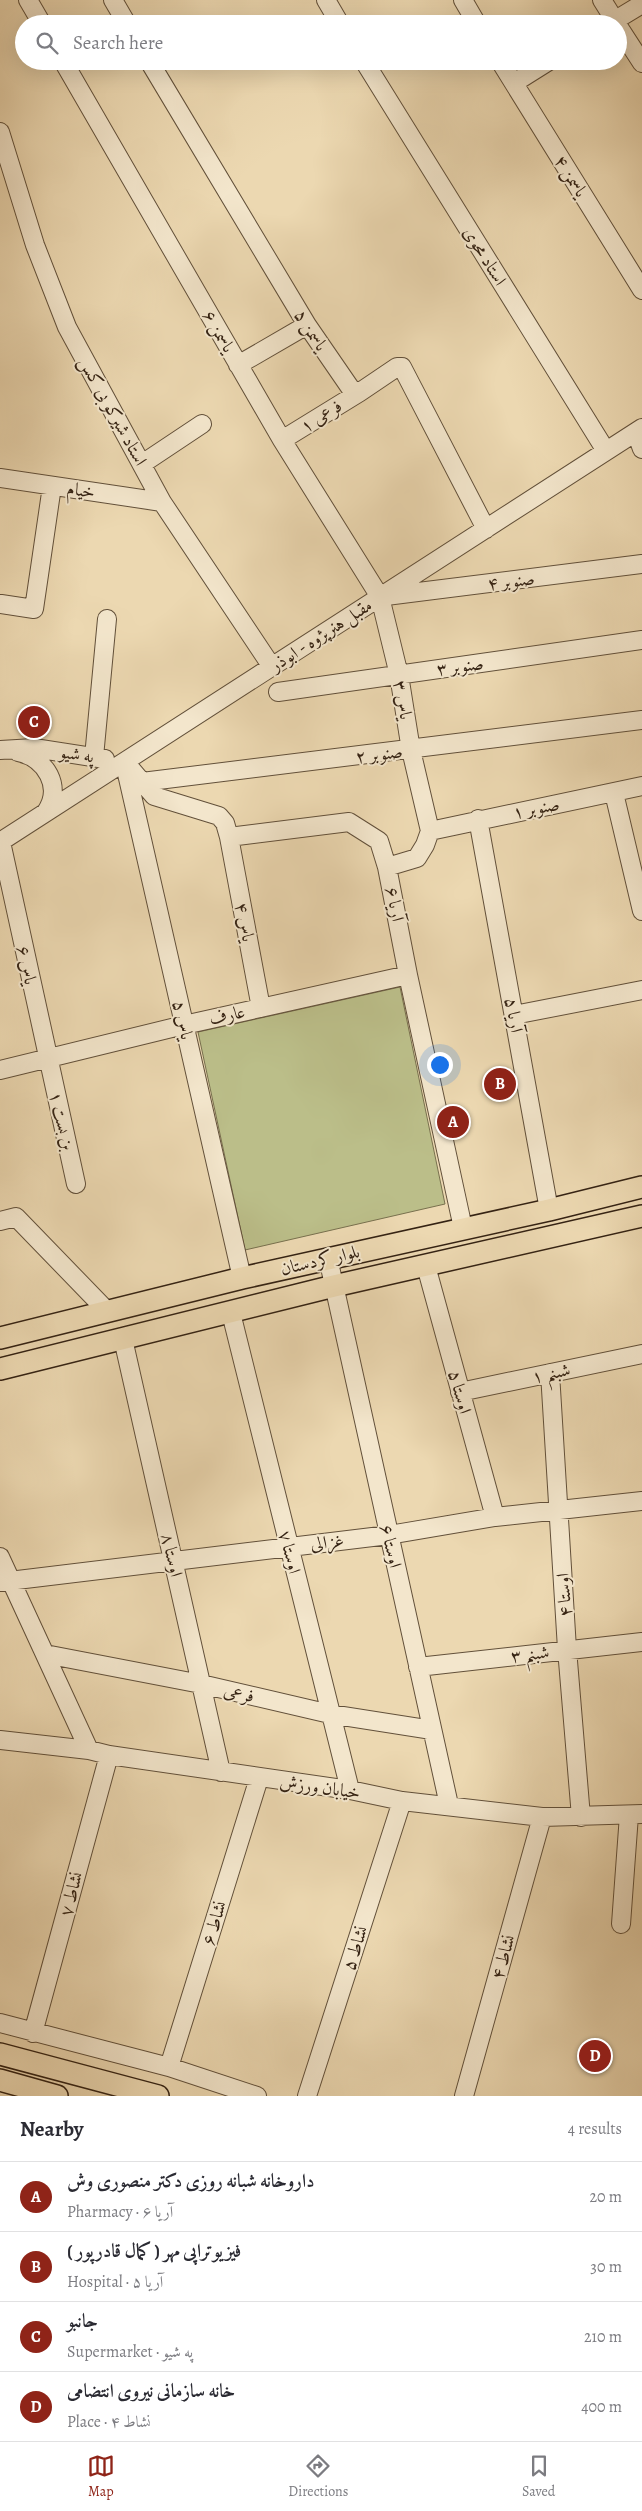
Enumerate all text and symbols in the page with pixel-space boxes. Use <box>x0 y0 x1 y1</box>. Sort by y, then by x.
search box <box>15 15 627 70</box>
icon: search <box>33 29 61 57</box>
text: Search here <box>73 30 163 56</box>
street label: یاسمن ۴ <box>549 150 594 203</box>
street label: استاد محوی <box>458 222 512 290</box>
street label: یاسمن ۵ <box>289 304 334 357</box>
street label: یاسمن ۶ <box>197 305 241 358</box>
street label: استاد شیرکو بی کس <box>72 352 153 471</box>
street label: فرعی ۱ <box>296 394 346 438</box>
street label: خیام <box>65 476 97 508</box>
street label: صنوبر ۴ <box>486 566 536 596</box>
street label: مقبل هنرپژوه - ابوذر <box>264 593 377 679</box>
street label: صنوبر ۳ <box>435 651 485 681</box>
street label: یاس ۳ <box>388 678 419 723</box>
pin: C <box>18 703 50 741</box>
street label: په شیو <box>56 739 98 770</box>
street label: صنوبر ۲ <box>354 739 404 769</box>
street label: صنوبر ۱ <box>510 792 562 824</box>
street label: آریا ۶ <box>380 885 411 925</box>
street label: یاس ۴ <box>229 900 261 945</box>
street label: یاس ۶ <box>11 943 43 988</box>
street label: آریا ۵ <box>499 996 529 1036</box>
street label: یاس ۵ <box>167 998 199 1043</box>
street label: عارف <box>207 999 247 1031</box>
your location <box>427 1052 453 1078</box>
pin: B <box>484 1065 516 1103</box>
street label: بن بست ۱ <box>44 1089 81 1153</box>
pin: A <box>437 1103 469 1141</box>
street label: بلوار کردستان <box>278 1239 362 1281</box>
street label: شبنم ۱ <box>530 1357 574 1395</box>
street label: اوستا ۵ <box>443 1368 477 1416</box>
street label: اوستا ۶ <box>374 1522 408 1570</box>
street label: اوستا ۷ <box>273 1528 307 1576</box>
street label: غزالی <box>309 1528 345 1557</box>
street label: اوستا ۸ <box>155 1531 189 1579</box>
street label: اوستا ۴ <box>550 1572 578 1618</box>
street label: شبنم ۳ <box>509 1640 551 1674</box>
street label: فرعی <box>221 1678 257 1708</box>
street label: خیابان ورزش <box>278 1769 362 1805</box>
street label: نشاط ۷ <box>54 1869 88 1919</box>
street label: نشاط ۶ <box>196 1898 232 1948</box>
street label: نشاط ۵ <box>337 1923 373 1973</box>
street label: نشاط ۴ <box>485 1932 521 1982</box>
pin: D <box>579 2037 611 2075</box>
text: Nearby <box>20 2115 83 2143</box>
text: 4 results <box>568 2118 622 2140</box>
text: داروخانه شبانه روزی دکتر منصوری وش <box>67 2168 315 2194</box>
text: A <box>31 2186 41 2208</box>
text: 20 m <box>589 2186 622 2208</box>
text: Pharmacy · آریا ۶ <box>67 2201 173 2223</box>
text: فیزیوتراپی مهر ( کمال قادرپور ) <box>67 2238 241 2264</box>
text: B <box>31 2256 41 2278</box>
text: 30 m <box>590 2256 622 2278</box>
text: Hospital · آریا ۵ <box>67 2271 163 2293</box>
text: جانبو <box>67 2308 98 2334</box>
text: C <box>31 2326 41 2348</box>
text: 210 m <box>584 2326 622 2348</box>
text: Supermarket · په شیو <box>67 2341 193 2363</box>
text: خانه سازمانی نیروی انتضامی <box>67 2378 235 2404</box>
text: D <box>30 2396 42 2418</box>
text: 400 m <box>581 2396 622 2418</box>
text: Place · نشاط ۴ <box>67 2411 151 2433</box>
tab: Map <box>87 2452 115 2501</box>
tab: Directions <box>288 2452 348 2501</box>
tab: Saved <box>522 2452 555 2501</box>

